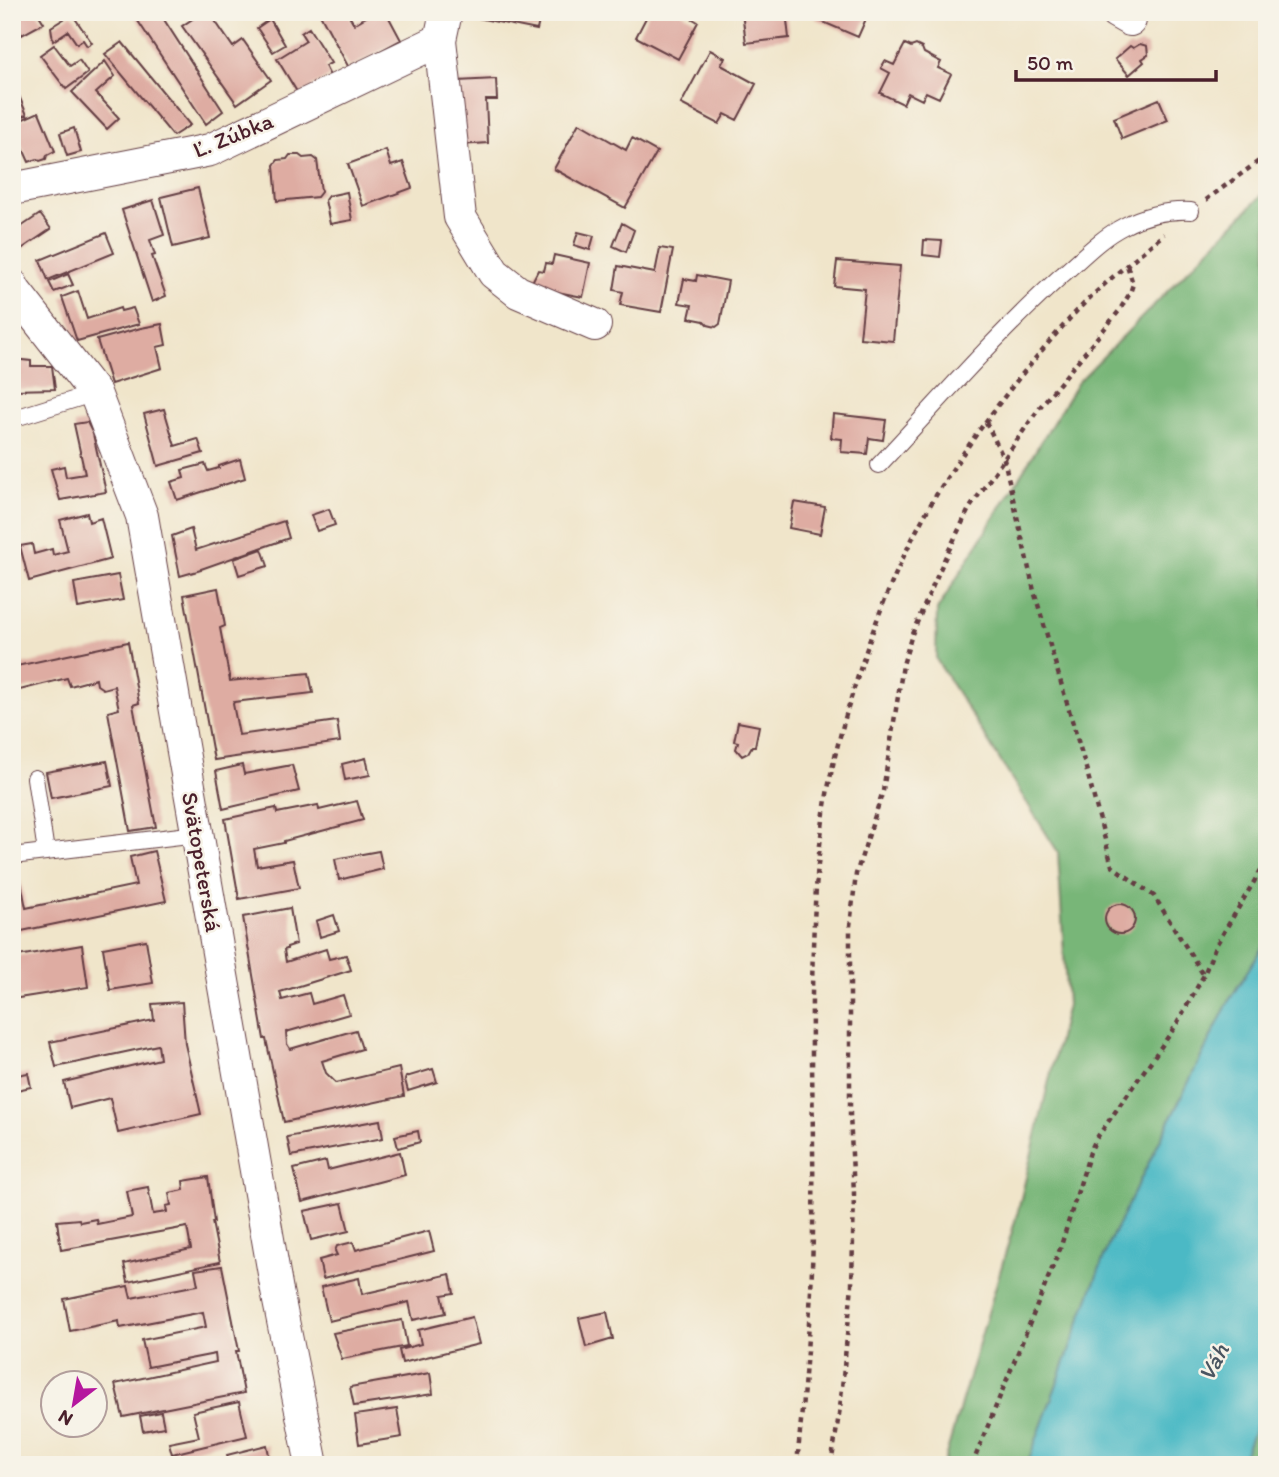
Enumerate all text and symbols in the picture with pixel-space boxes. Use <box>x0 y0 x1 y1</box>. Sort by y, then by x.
scale bar <box>1016 38 1216 82</box>
text: 50 m <box>1027 50 1074 75</box>
street label: Ľ. Zúbka <box>189 106 277 164</box>
street label: Svätopeterská <box>176 790 228 934</box>
water label: Váh <box>1191 1337 1235 1386</box>
north arrow <box>38 1368 108 1438</box>
text: N <box>54 1405 77 1431</box>

